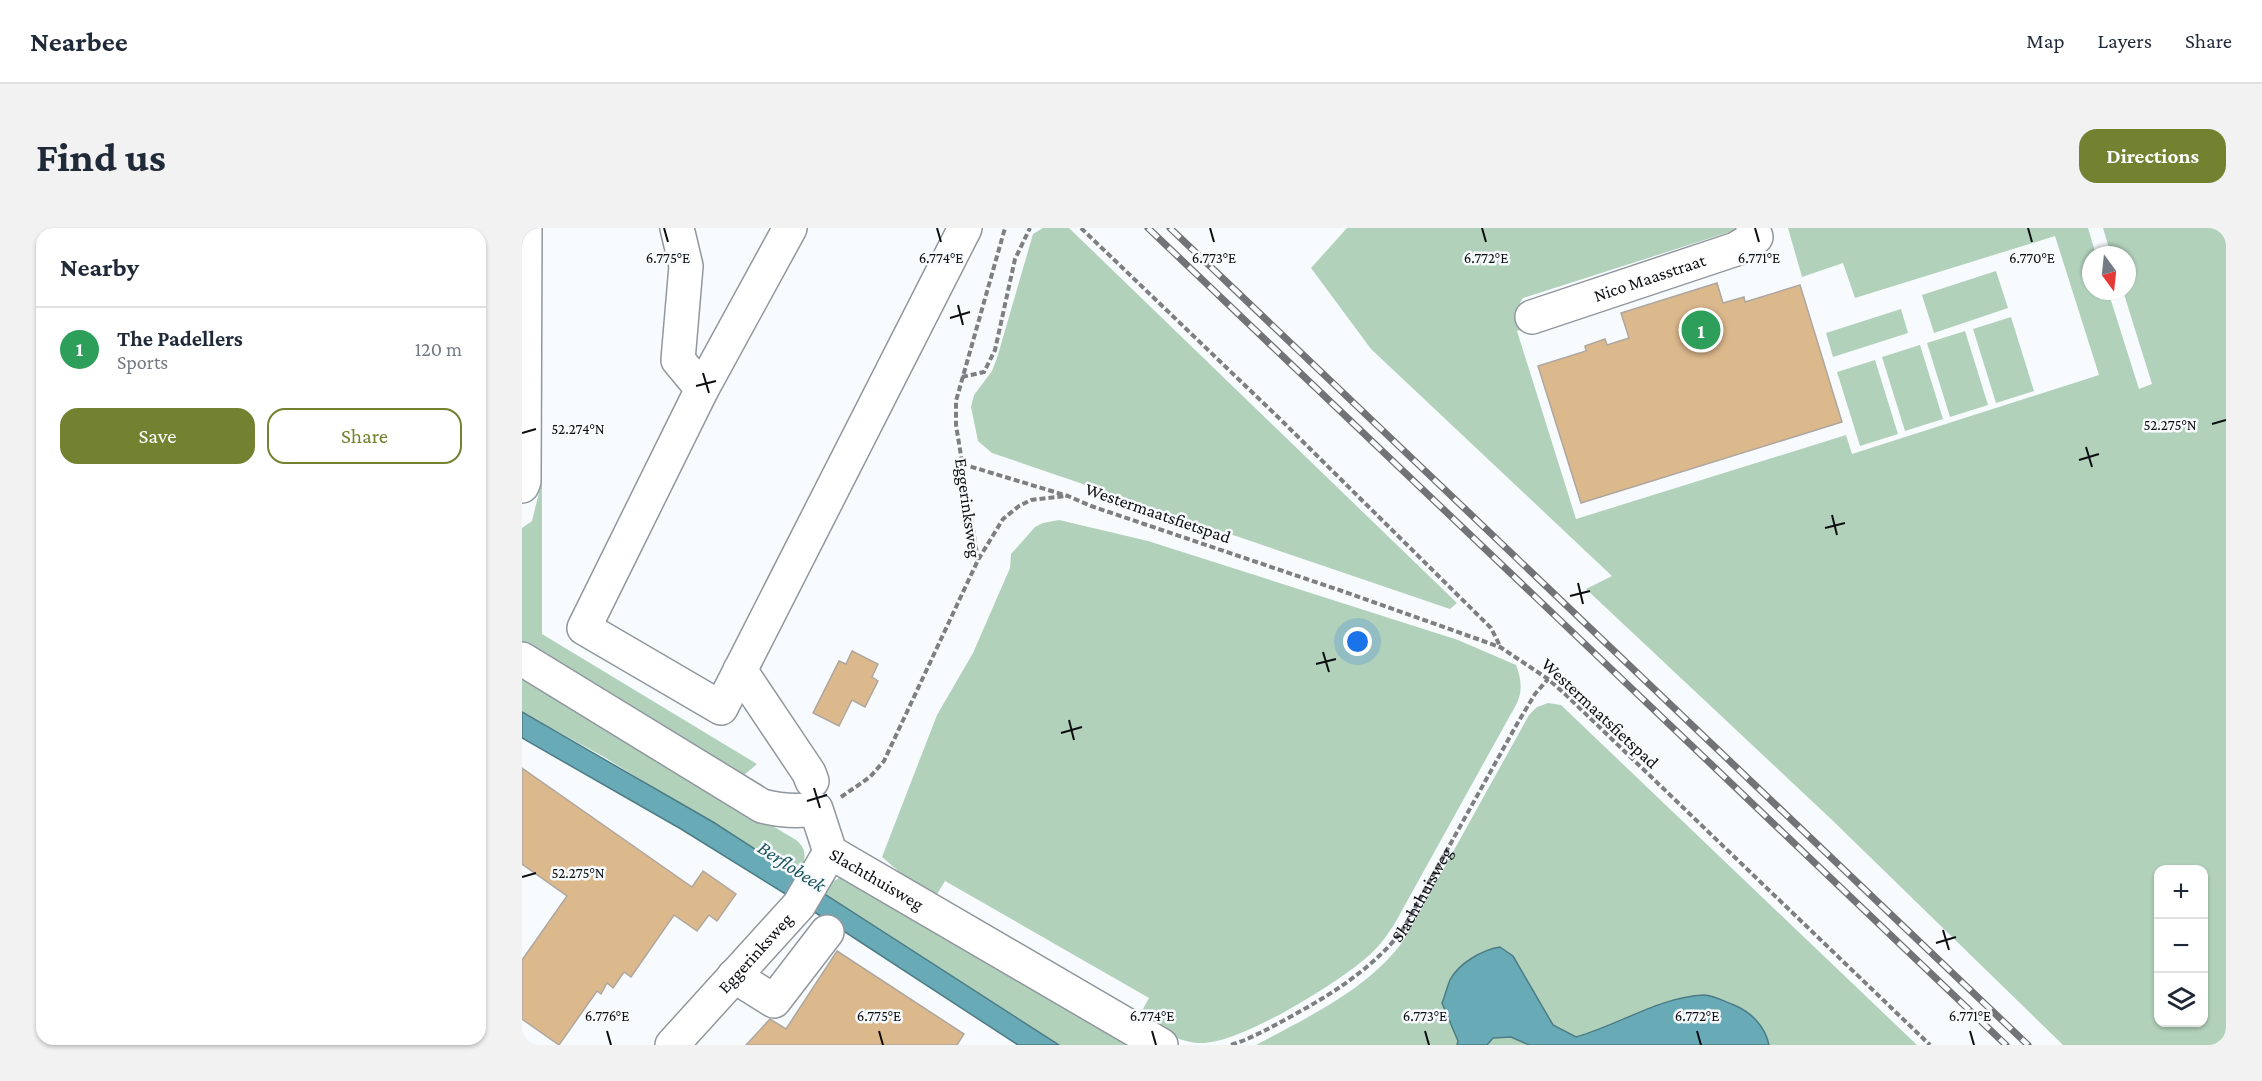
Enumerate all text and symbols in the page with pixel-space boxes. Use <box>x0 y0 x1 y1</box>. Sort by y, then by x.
text: Nearbee <box>30 26 128 57</box>
text: Map <box>2026 29 2065 53</box>
text: Layers <box>2098 29 2152 53</box>
text: Share <box>2185 29 2232 53</box>
button: Directions <box>2079 129 2226 183</box>
text: Find us <box>36 133 166 180</box>
north arrow <box>2082 246 2136 300</box>
text: 6.775°E <box>646 250 690 266</box>
text: 6.774°E <box>919 250 963 266</box>
text: 6.773°E <box>1192 250 1236 266</box>
text: 6.772°E <box>1464 250 1508 266</box>
street label: Nico Maasstraat <box>1591 250 1709 306</box>
text: 6.771°E <box>1738 250 1780 266</box>
text: 6.770°E <box>2009 250 2055 266</box>
text: Nearby <box>60 253 139 282</box>
pin: 1 <box>1682 308 1720 352</box>
text: The Padellers <box>117 326 243 351</box>
text: 1 <box>76 338 83 360</box>
text: 120 m <box>415 338 462 360</box>
text: Sports <box>117 351 168 373</box>
button: Save <box>60 408 255 464</box>
button: Share <box>267 408 462 464</box>
text: 52.275°N <box>2143 417 2197 433</box>
text: 52.274°N <box>551 421 605 437</box>
street label: Eggerinksweg <box>951 457 985 560</box>
street label: Westermaatsfietspad <box>1083 479 1234 547</box>
your location <box>1343 627 1372 656</box>
street label: Westermaatsfietspad <box>1537 654 1663 773</box>
water label: Berflobeek <box>753 836 831 898</box>
street label: Slachthuisweg <box>826 844 927 914</box>
street label: Slachthuisweg <box>1387 844 1457 946</box>
text: 52.275°N <box>551 865 605 881</box>
map controls <box>2154 865 2208 1027</box>
button: + <box>2154 865 2208 919</box>
street label: Eggerinksweg <box>714 909 797 997</box>
button: − <box>2154 919 2208 973</box>
button: layers <box>2154 973 2208 1027</box>
text: 6.776°E <box>585 1008 629 1024</box>
text: 6.775°E <box>857 1008 901 1024</box>
text: 6.774°E <box>1130 1008 1174 1024</box>
text: 6.773°E <box>1403 1008 1447 1024</box>
text: 6.772°E <box>1675 1008 1719 1024</box>
text: 6.771°E <box>1949 1008 1991 1024</box>

